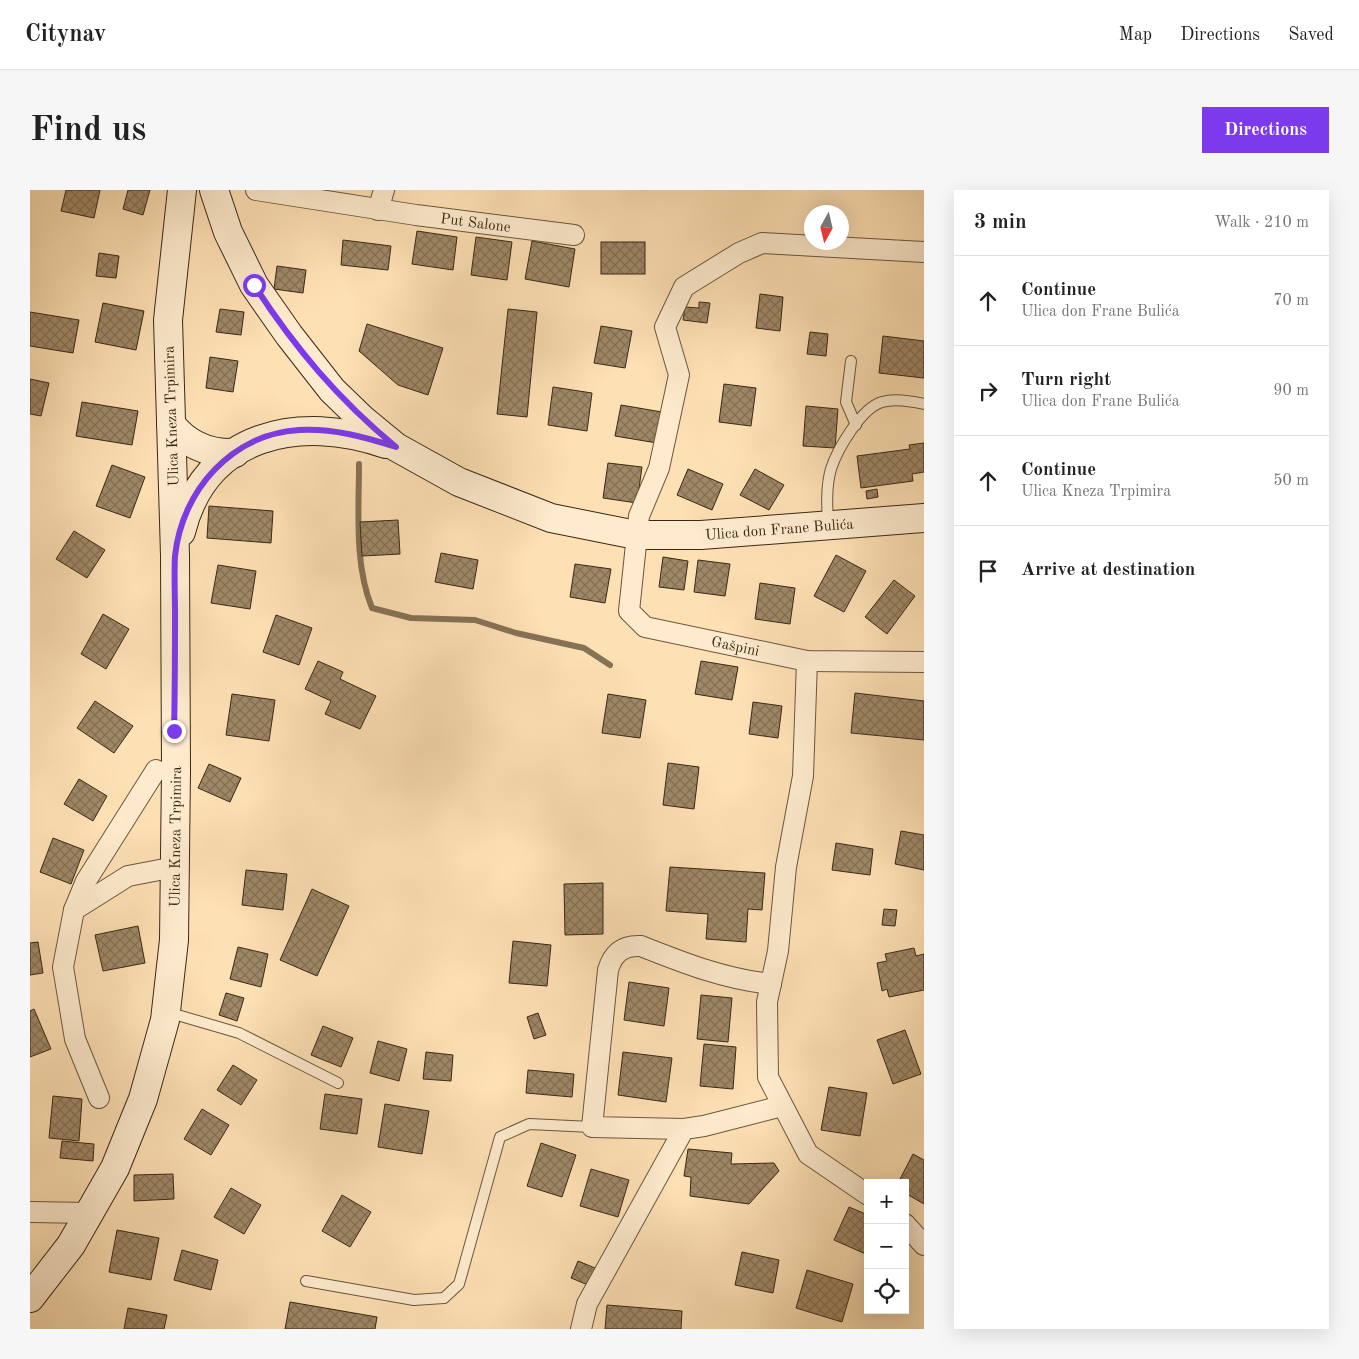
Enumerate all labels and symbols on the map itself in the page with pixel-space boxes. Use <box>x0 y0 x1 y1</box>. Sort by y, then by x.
north arrow <box>804 205 849 250</box>
street label: Put Salone <box>439 212 512 236</box>
route start <box>243 274 266 297</box>
street label: Ulica Kneza Trpimira <box>163 345 182 487</box>
street label: Ulica don Frane Bulića <box>705 517 855 544</box>
street label: Gašpini <box>710 635 761 660</box>
route end <box>163 720 186 743</box>
street label: Ulica Kneza Trpimira <box>168 766 185 907</box>

